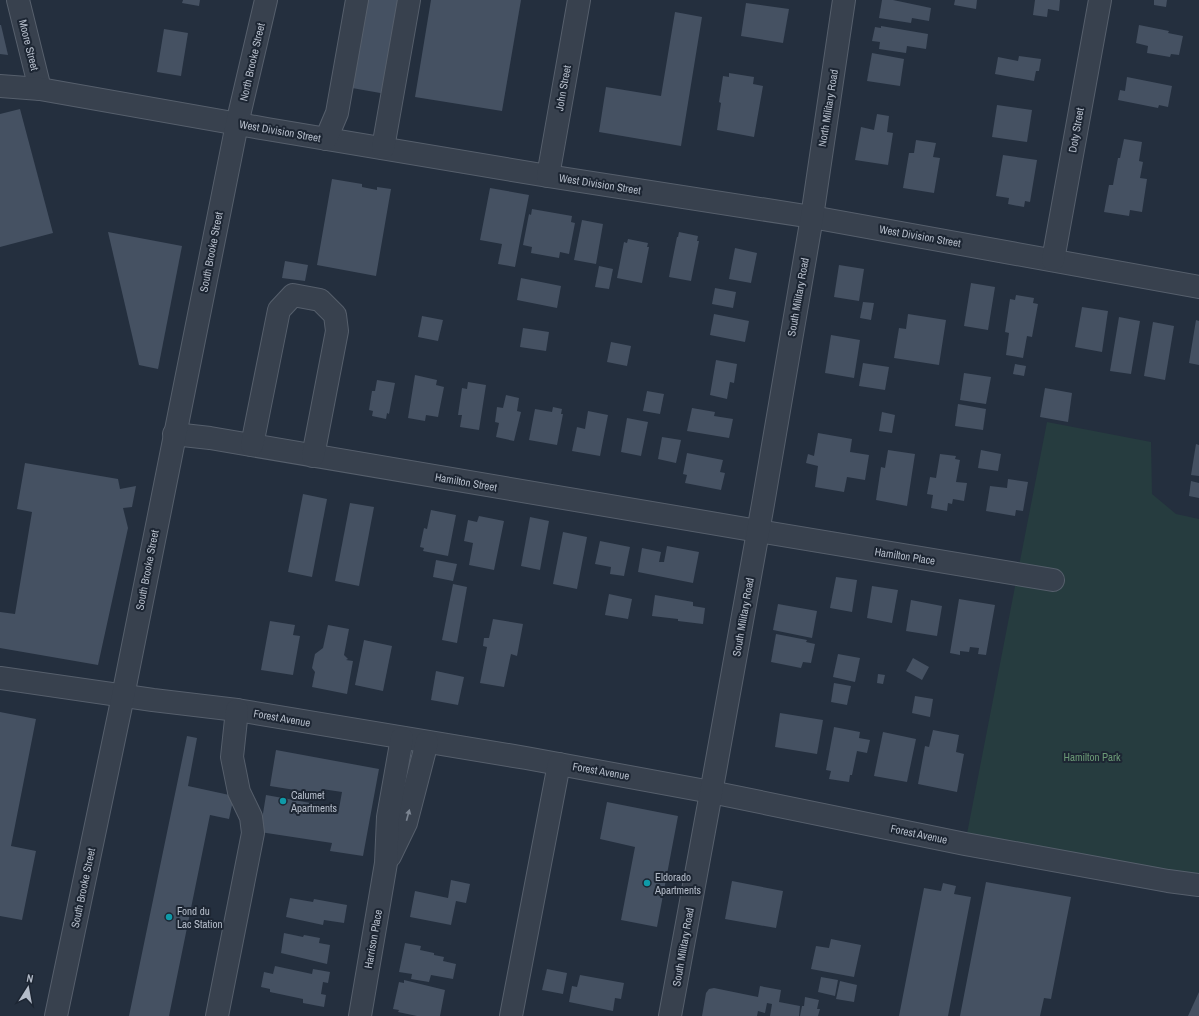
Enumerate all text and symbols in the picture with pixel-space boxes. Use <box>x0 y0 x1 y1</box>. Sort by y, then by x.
street label: Moore Street <box>16 18 42 72</box>
street label: North Brooke Street <box>236 21 268 102</box>
street label: John Street <box>552 64 574 112</box>
street label: North Military Road <box>815 68 841 148</box>
street label: Doty Street <box>1065 106 1087 153</box>
street label: West Division Street <box>238 117 322 145</box>
street label: West Division Street <box>558 171 642 197</box>
street label: South Brooke Street <box>196 210 226 293</box>
street label: West Division Street <box>878 222 962 250</box>
street label: South Military Road <box>784 257 812 337</box>
street label: Hamilton Street <box>434 470 499 494</box>
street label: South Brooke Street <box>132 528 162 611</box>
street label: Hamilton Place <box>874 544 936 568</box>
street label: South Military Road <box>729 577 757 657</box>
street label: Forest Avenue <box>252 706 312 730</box>
park label: Hamilton Park <box>1063 750 1121 764</box>
street label: Forest Avenue <box>571 759 631 783</box>
place label: Calumet Apartments <box>290 788 338 815</box>
marker: Calumet Apartments <box>278 796 288 806</box>
one-way arrow <box>405 808 411 820</box>
street label: Forest Avenue <box>889 821 949 847</box>
street label: South Brooke Street <box>68 846 98 929</box>
place label: Eldorado Apartments <box>654 870 702 897</box>
marker: Eldorado Apartments <box>642 878 652 888</box>
place label: Fond du Lac Station <box>177 904 223 931</box>
street label: South Military Road <box>669 907 697 987</box>
street label: Harrison Place <box>361 908 385 970</box>
marker: Fond du Lac Station <box>164 912 174 922</box>
north arrow <box>8 968 48 1008</box>
text: N <box>25 971 34 986</box>

